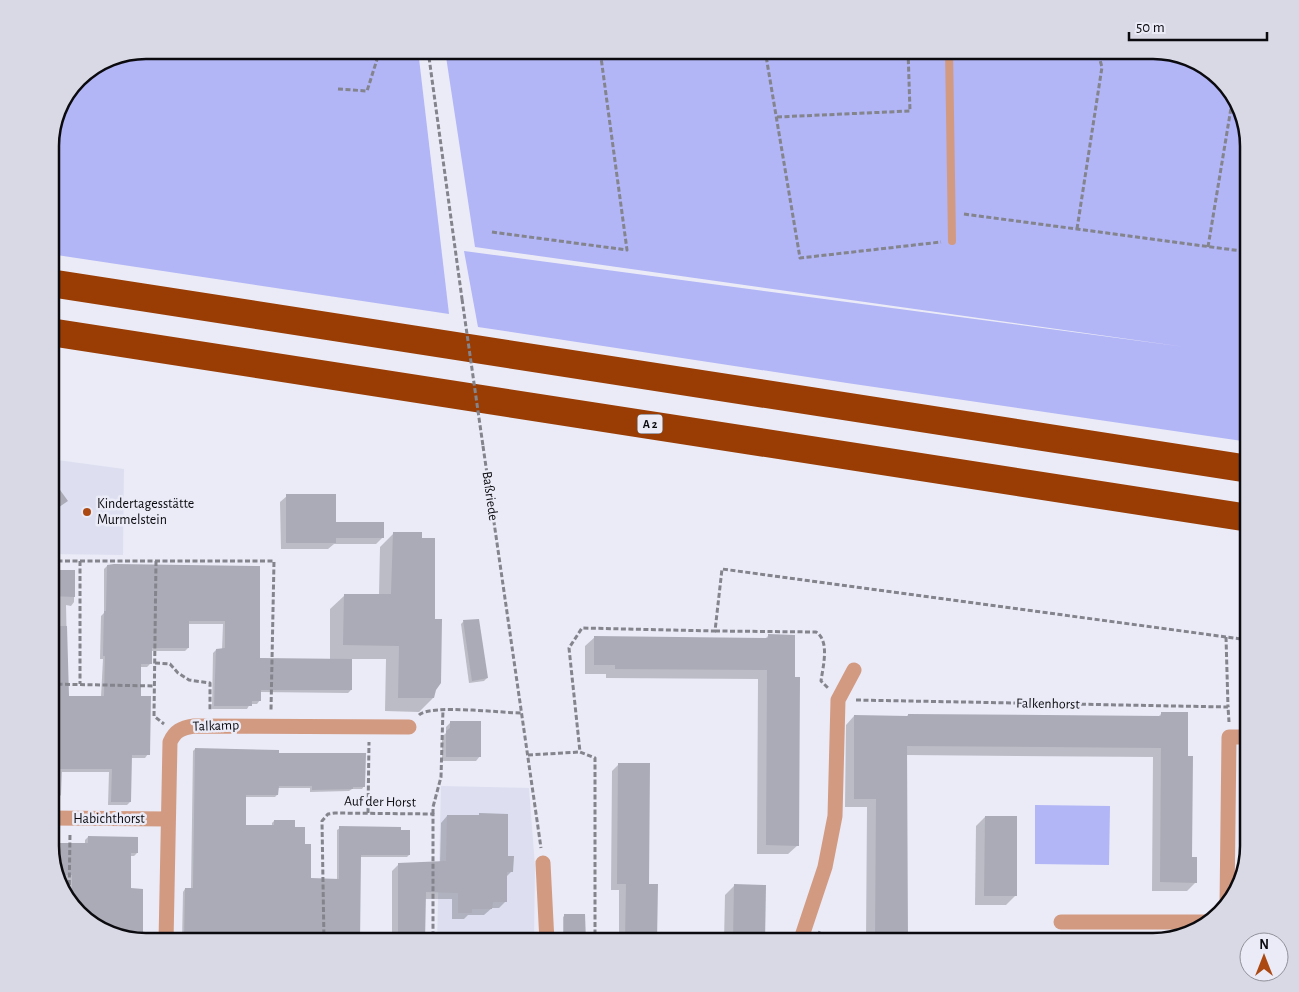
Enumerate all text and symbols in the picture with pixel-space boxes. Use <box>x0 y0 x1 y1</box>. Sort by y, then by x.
scale bar <box>1129 10 1266 42</box>
text: 50 m <box>1136 20 1165 35</box>
road number: A 2 <box>638 414 662 434</box>
street label: Baßriede <box>480 470 500 522</box>
place label: Kindertagesstätte Murmelstein <box>97 497 194 527</box>
marker: Kindertagesstätte Murmelstein <box>81 506 93 518</box>
street label: Falkenhorst <box>1016 696 1080 712</box>
street label: Talkamp <box>192 718 240 734</box>
street label: Auf der Horst <box>344 794 417 810</box>
street label: Habichthorst <box>73 812 145 826</box>
north arrow <box>1239 932 1289 982</box>
text: N <box>1259 938 1269 952</box>

